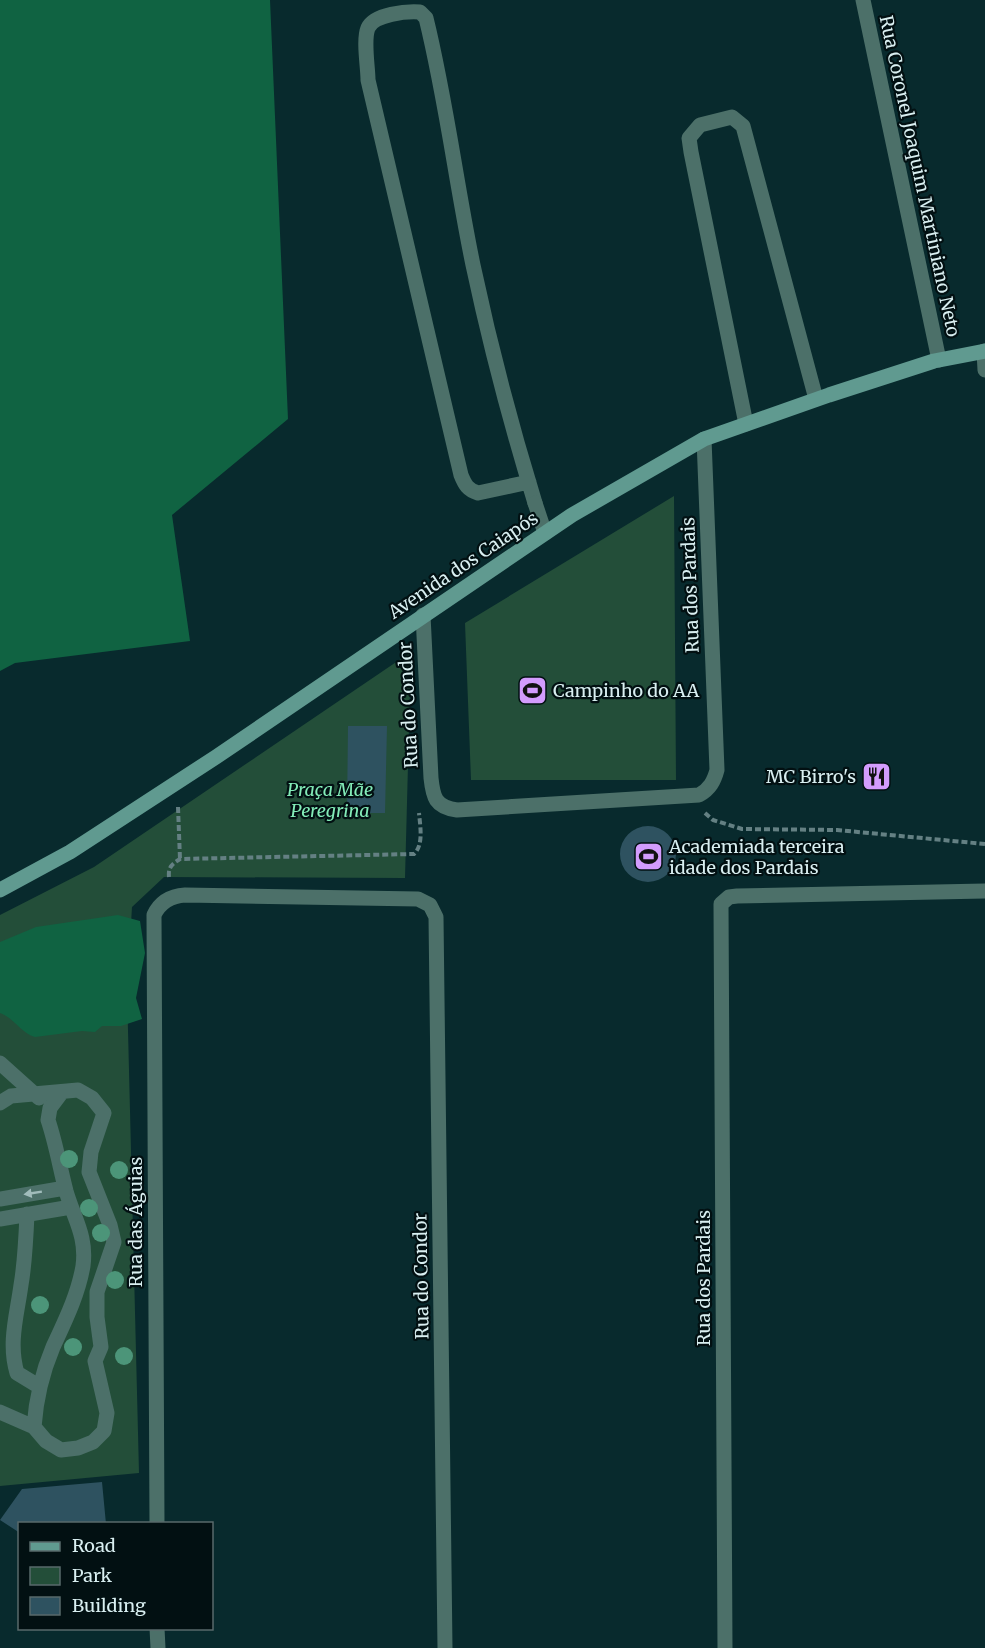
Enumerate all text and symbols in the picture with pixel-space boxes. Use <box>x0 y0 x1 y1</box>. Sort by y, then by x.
street label: Rua Coronel Joaquim Martiniano Neto <box>875 13 965 339</box>
street label: Avenida dos Caiapós <box>383 506 542 624</box>
street label: Rua dos Pardais <box>676 517 704 653</box>
street label: Rua do Condor <box>393 641 423 769</box>
sports icon: Campinho do AA <box>516 674 548 706</box>
place label: Campinho do AA <box>553 679 700 702</box>
restaurant icon: MC Birro's <box>861 760 893 792</box>
place label: MC Birro's <box>766 765 856 788</box>
park label: Praça Mãe Peregrina <box>287 778 373 822</box>
place label: Academiada terceira idade dos Pardais <box>668 835 845 879</box>
sports icon: Academiada terceira idade dos Pardais <box>632 840 664 872</box>
street label: Rua das Águias <box>124 1157 147 1287</box>
one-way arrow <box>23 1189 42 1198</box>
street label: Rua dos Pardais <box>692 1210 715 1346</box>
street label: Rua do Condor <box>408 1212 434 1340</box>
legend <box>18 1522 213 1630</box>
text: Road <box>72 1534 116 1557</box>
text: Park <box>72 1564 113 1587</box>
text: Building <box>72 1594 146 1617</box>

